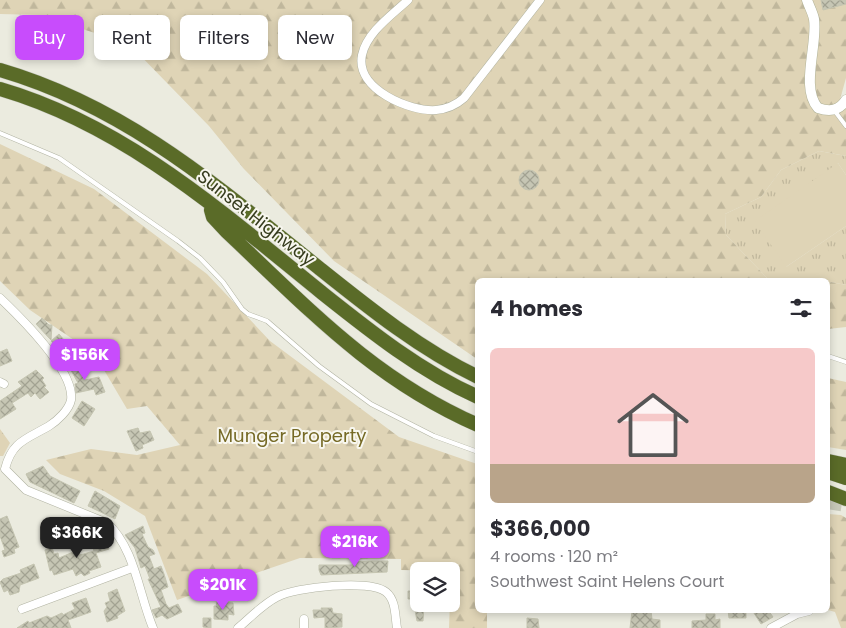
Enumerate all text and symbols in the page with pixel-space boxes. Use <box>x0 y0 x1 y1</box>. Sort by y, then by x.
chip: Buy <box>15 15 84 60</box>
chip: Rent <box>94 15 170 60</box>
chip: Filters <box>180 15 268 60</box>
chip: New <box>278 15 352 60</box>
street label: Sunset Highway <box>192 164 320 272</box>
text: 4 homes <box>490 294 583 323</box>
icon: filters <box>787 294 815 322</box>
pin: $156K <box>50 338 120 381</box>
text: $156K <box>61 343 109 366</box>
icon: home <box>608 380 698 470</box>
park label: Munger Property <box>218 423 366 448</box>
text: $366,000 <box>490 514 590 543</box>
pin: $366K <box>42 516 112 559</box>
text: $366K <box>51 521 103 544</box>
pin: $216K <box>320 526 390 568</box>
text: $216K <box>331 530 379 553</box>
text: 4 rooms · 120 m² <box>490 545 618 568</box>
map controls <box>410 562 460 612</box>
button: layers <box>410 562 460 612</box>
pin: $201K <box>188 568 258 611</box>
text: Southwest Saint Helens Court <box>490 570 724 593</box>
text: $201K <box>199 573 247 596</box>

